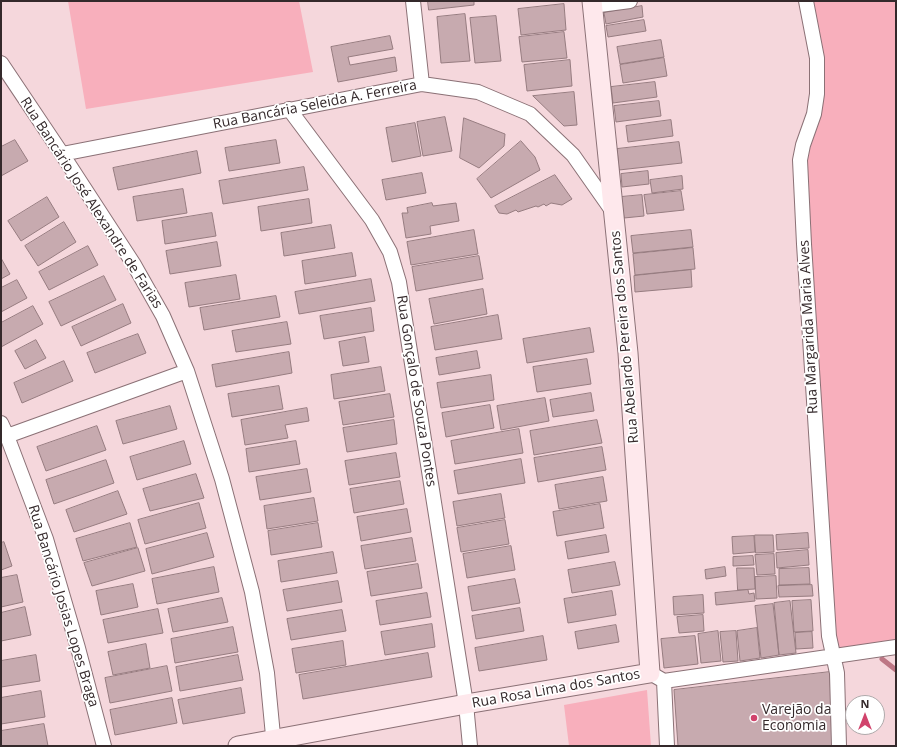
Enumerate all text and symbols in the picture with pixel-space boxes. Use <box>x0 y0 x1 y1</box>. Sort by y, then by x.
street label: Rua Bancária Seleida A. Ferreira <box>212 77 418 133</box>
street label: Rua Bancário José Alexandre de Farias <box>16 94 166 312</box>
street label: Rua Abelardo Pereira dos Santos <box>607 230 643 444</box>
street label: Rua Margarida Maria Alves <box>796 240 822 414</box>
street label: Rua Gonçalo de Souza Pontes <box>393 294 439 488</box>
street label: Rua Bancário Josias Lopes Braga <box>24 503 102 709</box>
street label: Rua Rosa Lima dos Santos <box>471 666 641 712</box>
north arrow <box>845 695 885 735</box>
text: N <box>861 696 869 711</box>
place label: Varejão da Economia <box>762 702 831 734</box>
marker: Varejão da Economia <box>749 713 759 723</box>

